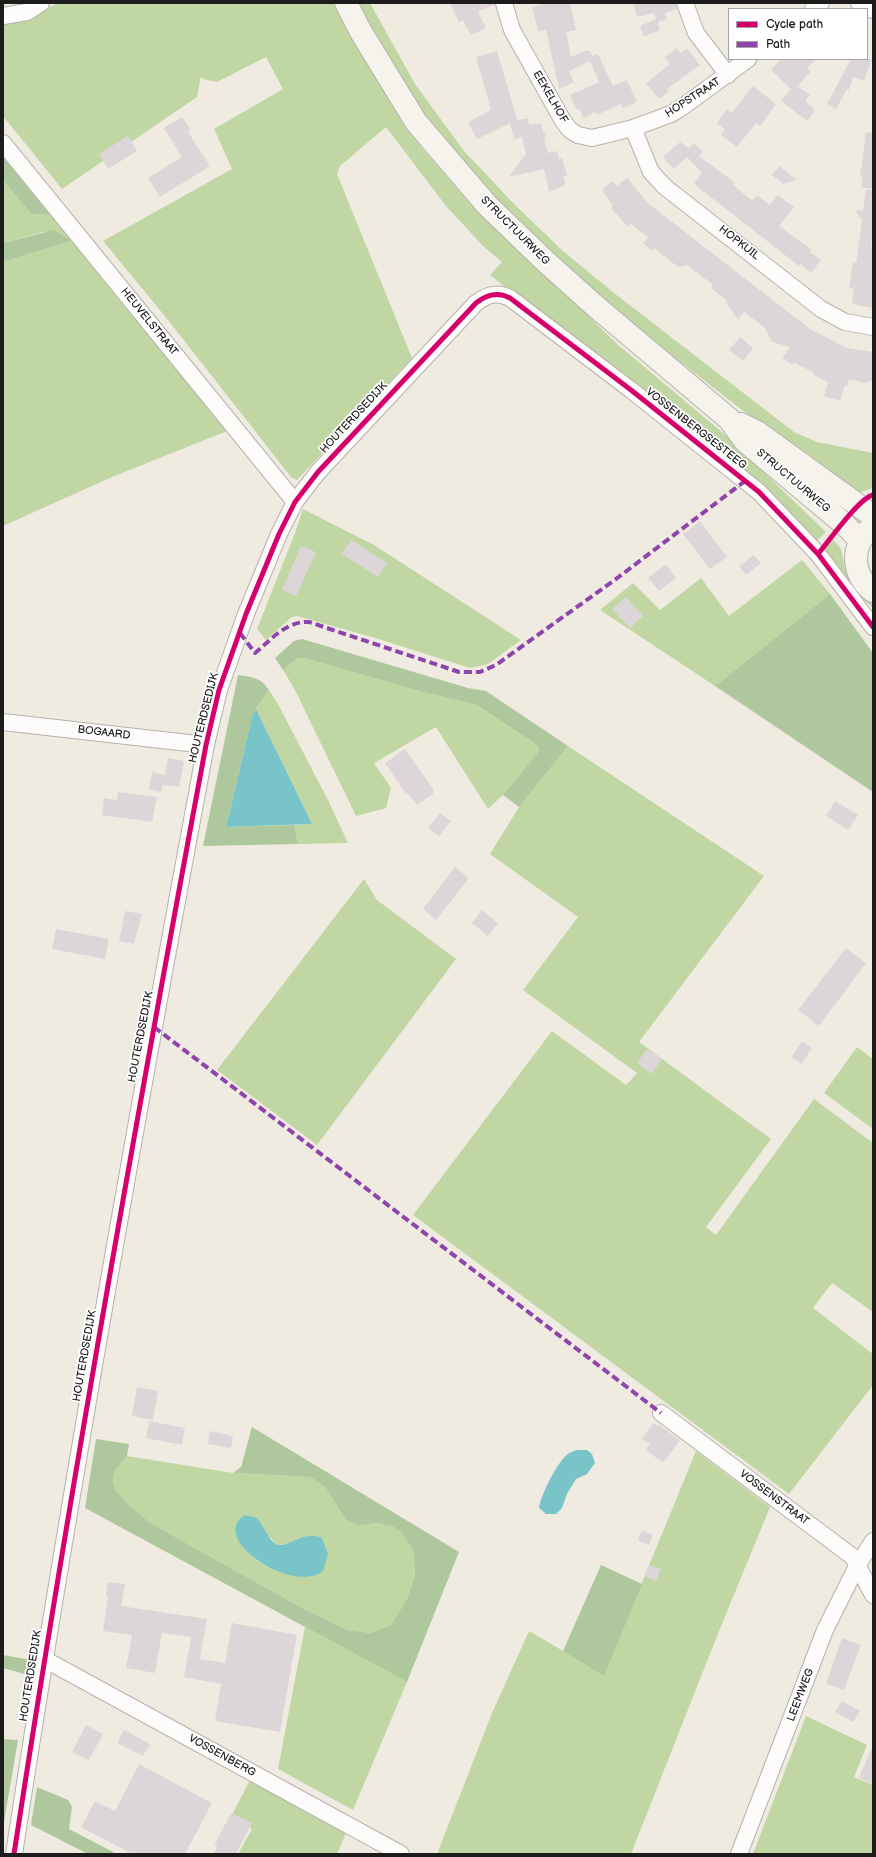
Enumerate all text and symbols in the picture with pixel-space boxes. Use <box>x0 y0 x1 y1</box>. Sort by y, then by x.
legend <box>728 8 868 60</box>
text: Cycle path <box>766 17 823 32</box>
text: Path <box>766 37 790 52</box>
street label: EEKELHOF <box>530 69 570 125</box>
street label: HOPSTRAAT <box>663 75 723 121</box>
street label: STRUCTUURWEG <box>478 194 552 268</box>
street label: HOPKUIL <box>716 223 762 263</box>
street label: HEUVELSTRAAT <box>118 285 180 359</box>
street label: HOUTERDSEDIJK <box>318 380 390 456</box>
street label: VOSSENBERGSESTEEG <box>643 386 749 472</box>
street label: STRUCTUURWEG <box>754 446 832 516</box>
street label: HOUTERDSEDIJK <box>186 672 222 764</box>
street label: BOGAARD <box>77 723 131 743</box>
street label: HOUTERDSEDIJK <box>126 990 156 1084</box>
street label: HOUTERDSEDIJK <box>70 1309 100 1403</box>
street label: VOSSENSTRAAT <box>737 1468 811 1528</box>
street label: HOUTERDSEDIJK <box>17 1629 45 1723</box>
street label: LEEMWEG <box>785 1667 817 1723</box>
street label: VOSSENBERG <box>186 1732 258 1780</box>

